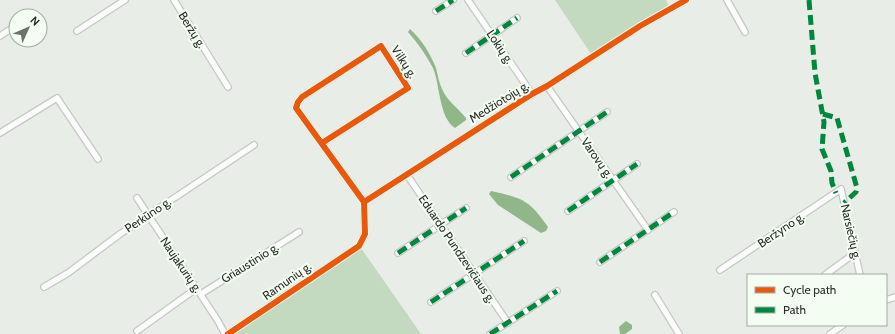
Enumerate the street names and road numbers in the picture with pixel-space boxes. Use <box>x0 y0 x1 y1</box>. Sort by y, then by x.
street label: Beržų g. <box>175 9 209 51</box>
street label: Lokių g. <box>484 27 517 67</box>
street label: Vilkų g. <box>388 43 421 81</box>
street label: Medžiotojų g. <box>466 77 531 126</box>
street label: Varovų g. <box>578 135 617 181</box>
street label: Eduardo Pundzevičiaus g. <box>416 192 499 306</box>
street label: Perkūno g. <box>122 194 174 236</box>
street label: Narsiečių g. <box>838 202 865 261</box>
street label: Beržyno g. <box>754 208 807 251</box>
street label: Naujakurių g. <box>157 234 206 296</box>
street label: Griaustinio g. <box>218 239 281 286</box>
street label: Ramunių g. <box>259 258 314 303</box>

